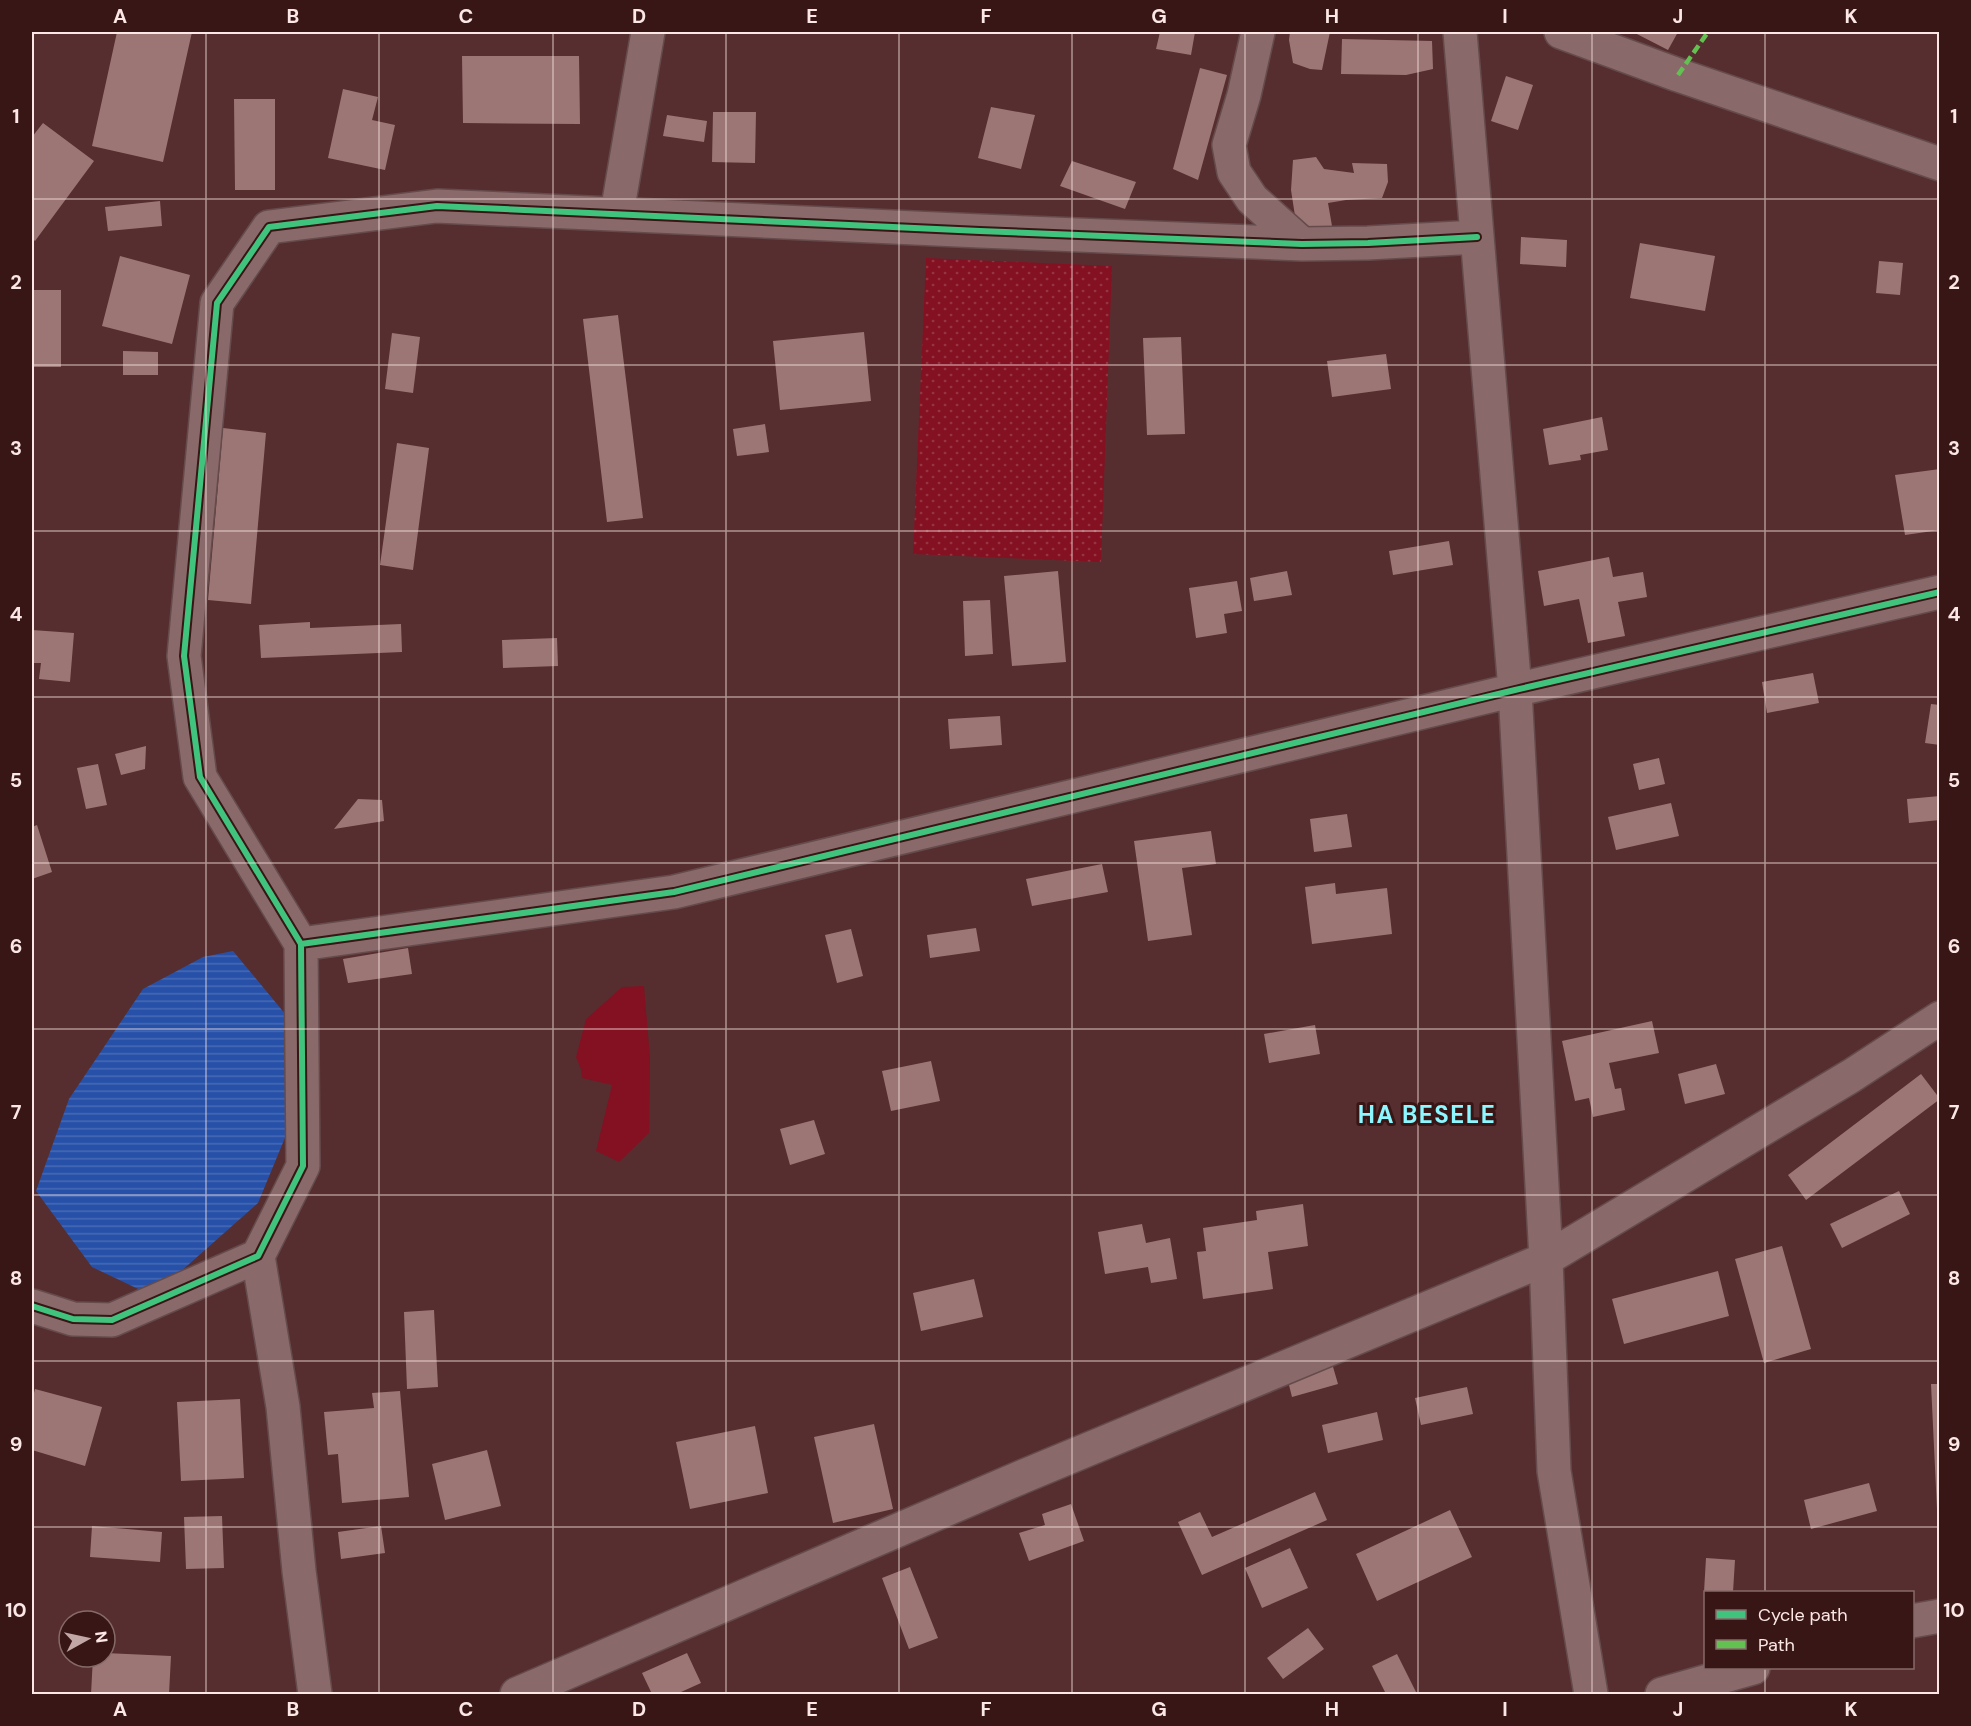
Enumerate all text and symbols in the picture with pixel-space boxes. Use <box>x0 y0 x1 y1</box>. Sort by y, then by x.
text: A <box>113 3 127 29</box>
text: B <box>287 3 299 29</box>
text: C <box>459 3 473 29</box>
text: D <box>632 3 646 29</box>
text: E <box>806 3 818 29</box>
text: F <box>980 3 992 29</box>
text: G <box>1151 3 1167 29</box>
text: H <box>1325 3 1339 29</box>
text: I <box>1502 3 1508 29</box>
text: J <box>1673 3 1683 29</box>
text: K <box>1844 3 1858 29</box>
text: 1 <box>12 103 20 129</box>
text: 1 <box>1950 103 1958 129</box>
text: 2 <box>10 269 22 295</box>
text: 2 <box>1948 269 1960 295</box>
text: 3 <box>10 435 22 461</box>
text: 3 <box>1948 435 1960 461</box>
text: 4 <box>10 601 23 627</box>
text: 4 <box>1948 601 1961 627</box>
text: 5 <box>10 767 22 793</box>
text: 5 <box>1948 767 1960 793</box>
text: 6 <box>10 933 22 959</box>
text: 6 <box>1948 933 1960 959</box>
text: 7 <box>11 1099 22 1125</box>
district label: HA BESELE <box>1358 1099 1496 1130</box>
text: 7 <box>1949 1099 1960 1125</box>
text: 8 <box>10 1265 22 1291</box>
text: 8 <box>1948 1265 1960 1291</box>
text: 9 <box>10 1431 22 1457</box>
text: 9 <box>1948 1431 1960 1457</box>
legend <box>1704 1591 1914 1669</box>
text: 10 <box>5 1597 27 1623</box>
text: 10 <box>1943 1597 1965 1623</box>
text: Cycle path <box>1758 1603 1848 1627</box>
north arrow <box>57 1609 117 1669</box>
text: N <box>90 1630 113 1644</box>
text: Path <box>1758 1633 1795 1657</box>
text: A <box>113 1696 127 1722</box>
text: B <box>287 1696 299 1722</box>
text: C <box>459 1696 473 1722</box>
text: D <box>632 1696 646 1722</box>
text: E <box>806 1696 818 1722</box>
text: F <box>980 1696 992 1722</box>
text: G <box>1151 1696 1167 1722</box>
text: H <box>1325 1696 1339 1722</box>
text: I <box>1502 1696 1508 1722</box>
text: J <box>1673 1696 1683 1722</box>
text: K <box>1844 1696 1858 1722</box>

